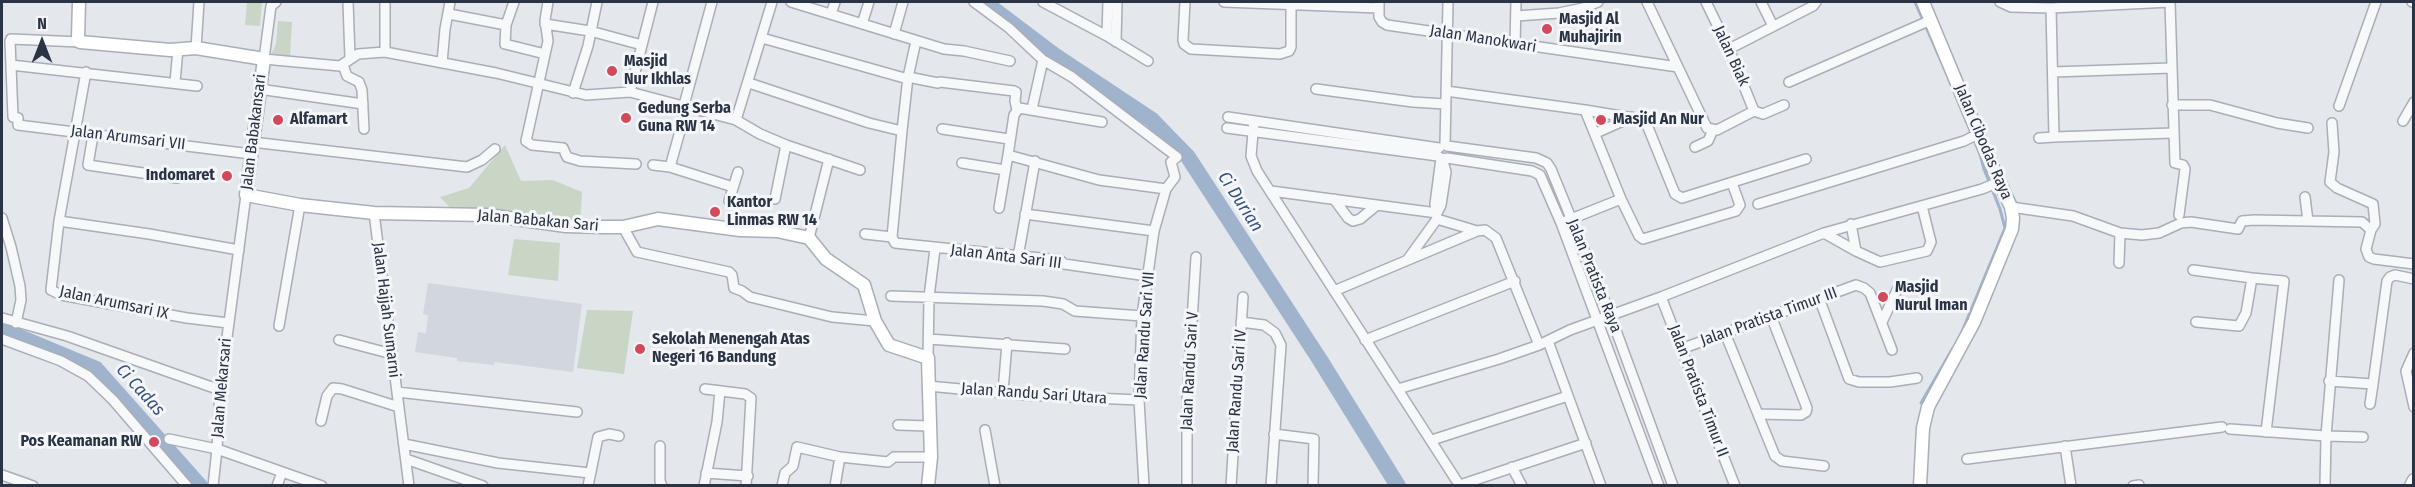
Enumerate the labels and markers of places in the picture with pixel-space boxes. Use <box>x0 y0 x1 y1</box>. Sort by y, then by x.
place label: Masjid Al Muhajirin <box>1559 10 1622 48</box>
marker: Masjid Al Muhajirin <box>1540 22 1554 36</box>
place label: Masjid Nur Ikhlas <box>624 52 691 90</box>
marker: Masjid Nur Ikhlas <box>605 64 619 78</box>
place label: Gedung Serba Guna RW 14 <box>638 99 731 137</box>
place label: Alfamart <box>290 110 348 130</box>
place label: Masjid An Nur <box>1613 110 1704 130</box>
marker: Gedung Serba Guna RW 14 <box>619 111 633 125</box>
marker: Alfamart <box>271 113 285 127</box>
marker: Masjid An Nur <box>1594 113 1608 127</box>
place label: Indomaret <box>146 166 215 186</box>
marker: Indomaret <box>220 169 234 183</box>
place label: Kantor Linmas RW 14 <box>727 193 817 231</box>
marker: Kantor Linmas RW 14 <box>708 205 722 219</box>
place label: Masjid Nurul Iman <box>1895 278 1968 316</box>
marker: Masjid Nurul Iman <box>1876 290 1890 304</box>
place label: Sekolah Menengah Atas Negeri 16 Bandung <box>652 330 810 368</box>
marker: Sekolah Menengah Atas Negeri 16 Bandung <box>633 342 647 356</box>
place label: Pos Keamanan RW <box>20 432 142 452</box>
marker: Pos Keamanan RW <box>147 435 161 449</box>

